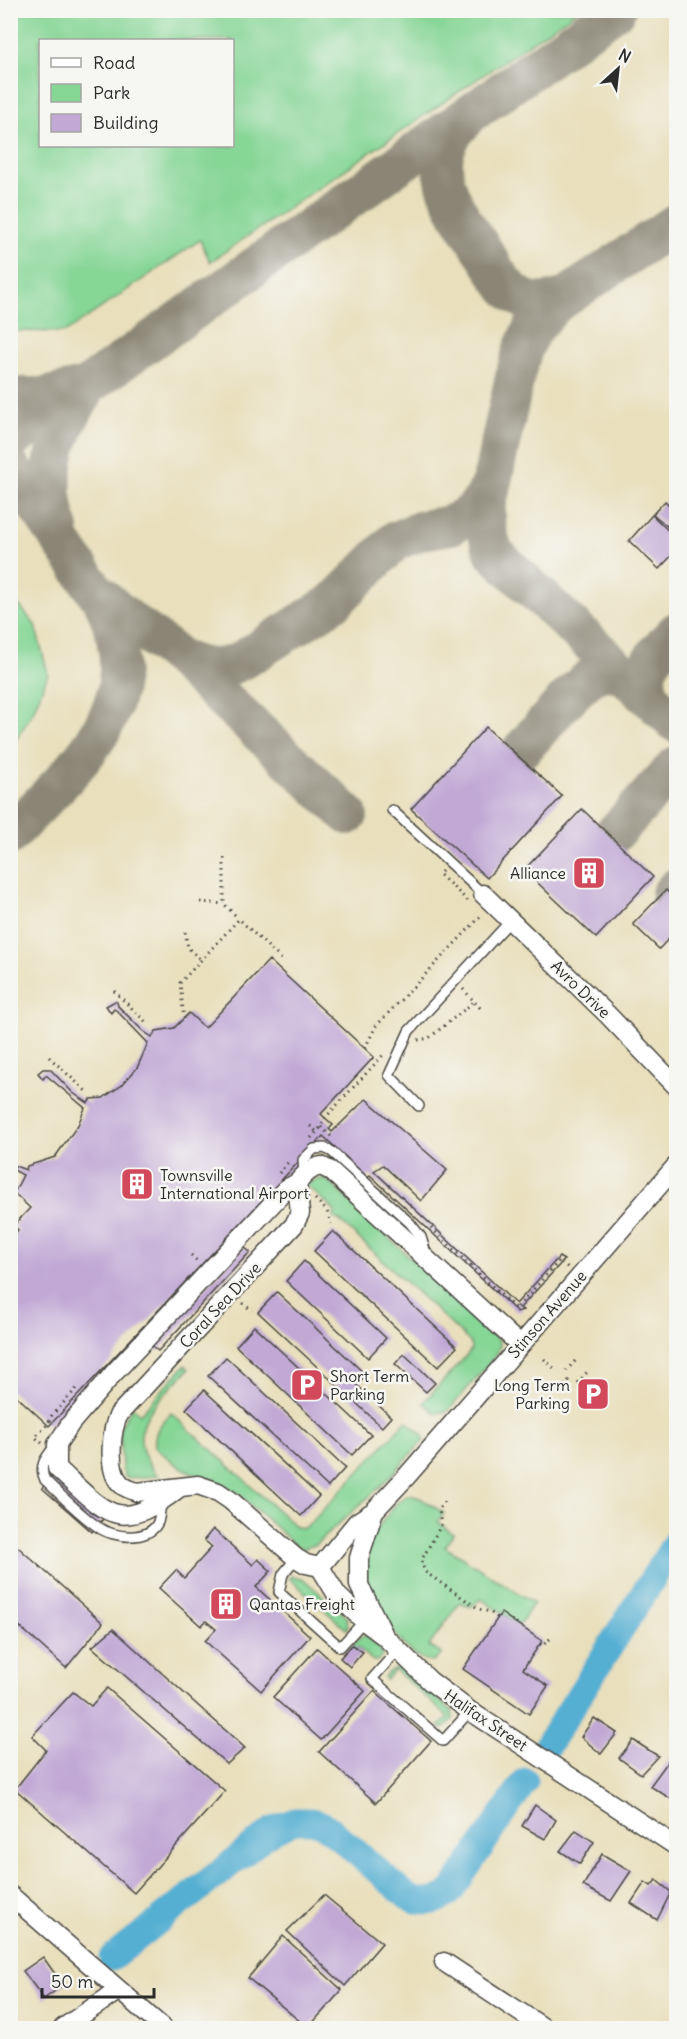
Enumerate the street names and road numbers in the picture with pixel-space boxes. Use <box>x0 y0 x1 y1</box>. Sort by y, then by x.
street label: Avro Drive <box>547 956 615 1022</box>
street label: Coral Sea Drive <box>175 1258 265 1352</box>
street label: Stinson Avenue <box>503 1266 591 1362</box>
street label: Halifax Street <box>440 1685 532 1756</box>

